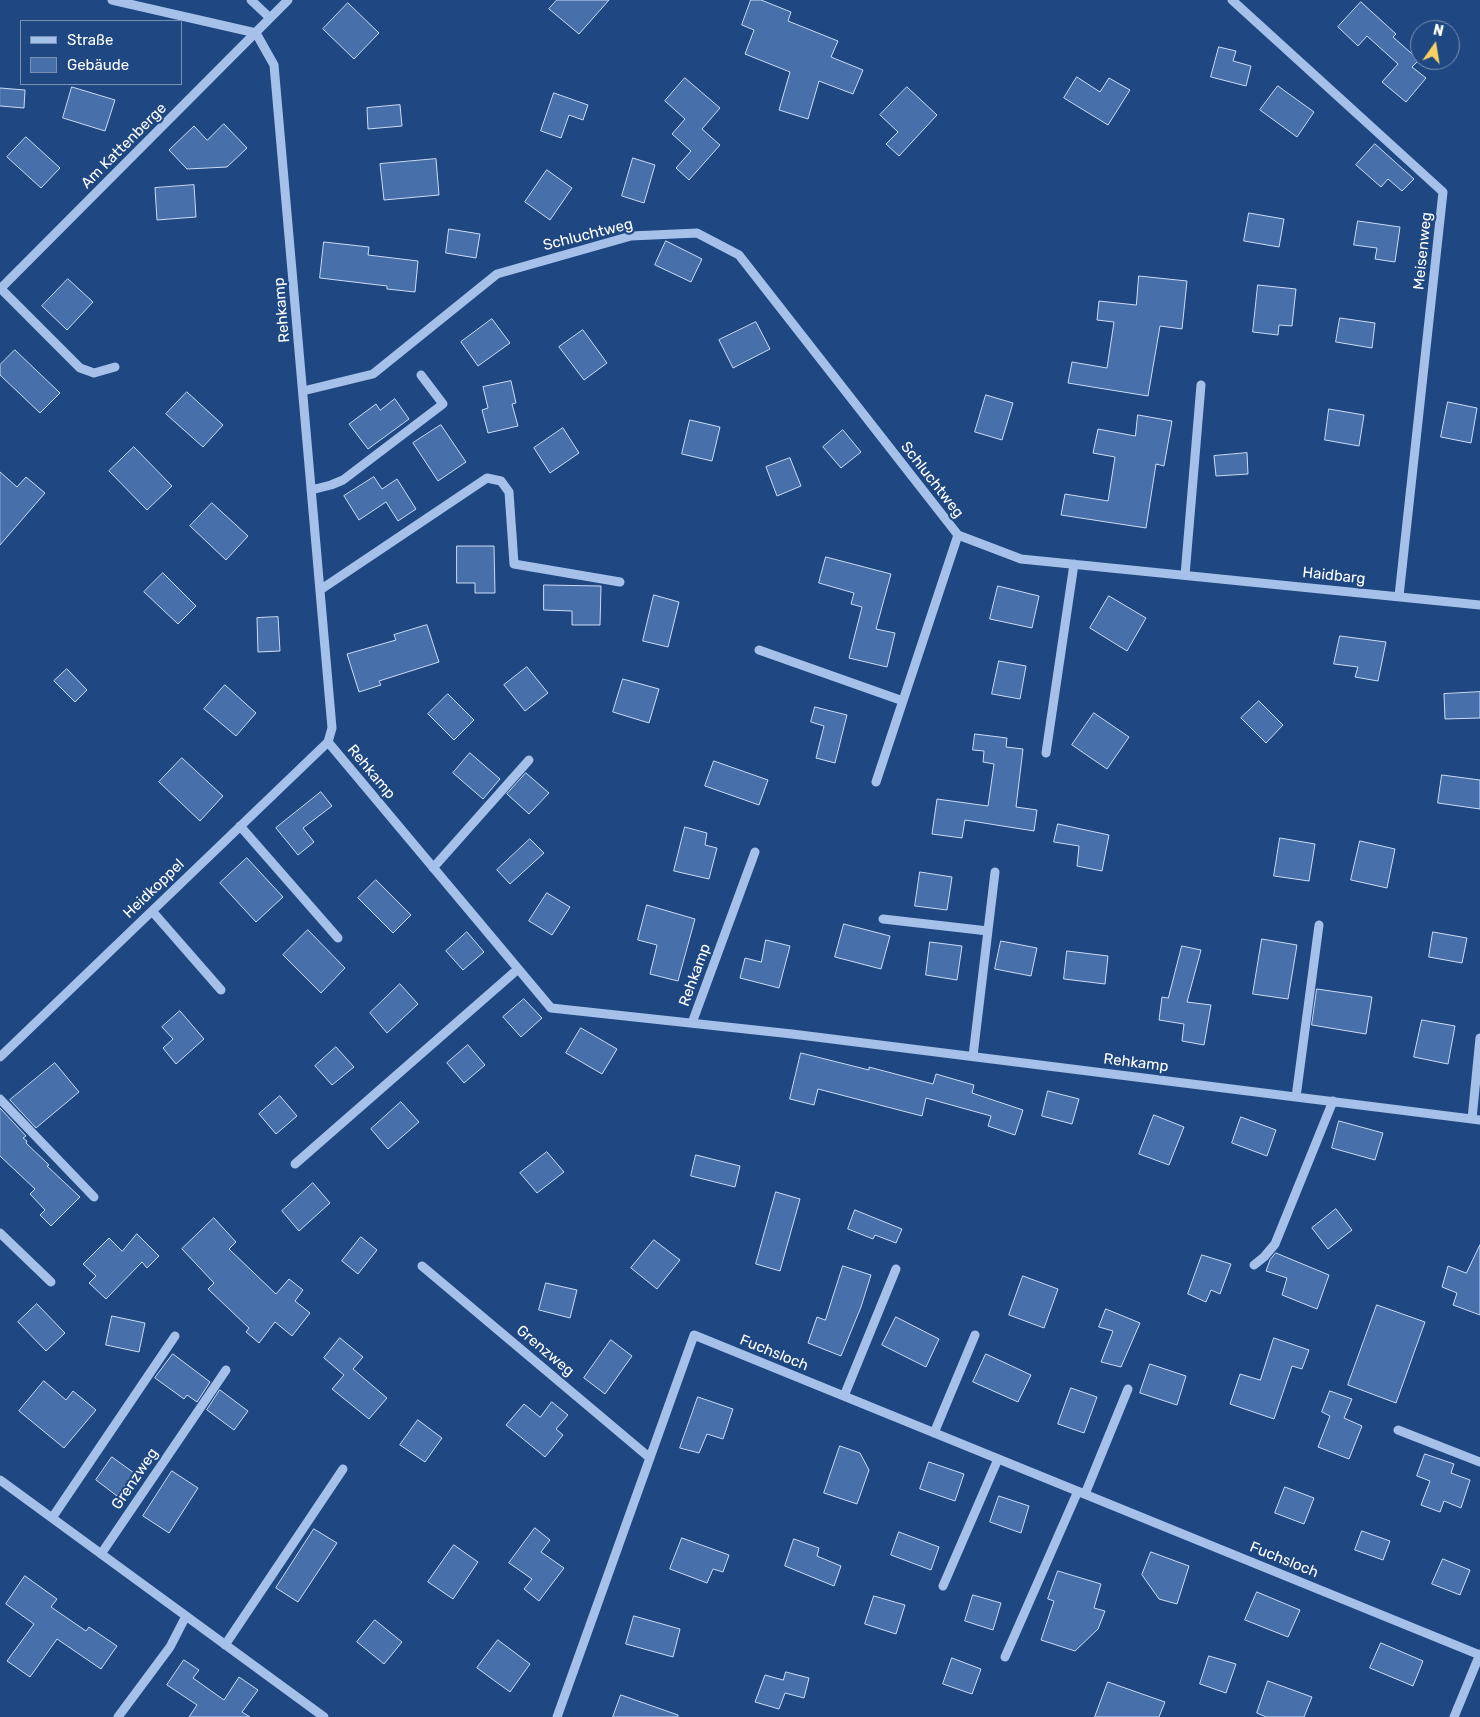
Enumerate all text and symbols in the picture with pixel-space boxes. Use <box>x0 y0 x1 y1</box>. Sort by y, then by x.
legend <box>20 20 182 85</box>
north arrow <box>1410 20 1460 70</box>
text: N <box>1431 21 1445 40</box>
text: Straße <box>67 31 113 49</box>
text: Gebäude <box>67 56 129 74</box>
street label: Am Kattenberge <box>77 99 171 193</box>
street label: Meisenweg <box>1410 211 1436 291</box>
street label: Schluchtweg <box>541 215 635 255</box>
street label: Rehkamp <box>270 277 294 343</box>
street label: Schluchtweg <box>897 438 967 522</box>
street label: Haidbarg <box>1302 564 1366 588</box>
street label: Rehkamp <box>343 741 399 803</box>
street label: Heidkoppel <box>120 856 188 922</box>
street label: Rehkamp <box>675 941 715 1009</box>
street label: Rehkamp <box>1102 1050 1170 1076</box>
street label: Grenzweg <box>512 1322 578 1380</box>
street label: Fuchsloch <box>737 1331 811 1375</box>
street label: Grenzweg <box>108 1445 162 1513</box>
street label: Fuchsloch <box>1247 1538 1321 1582</box>

